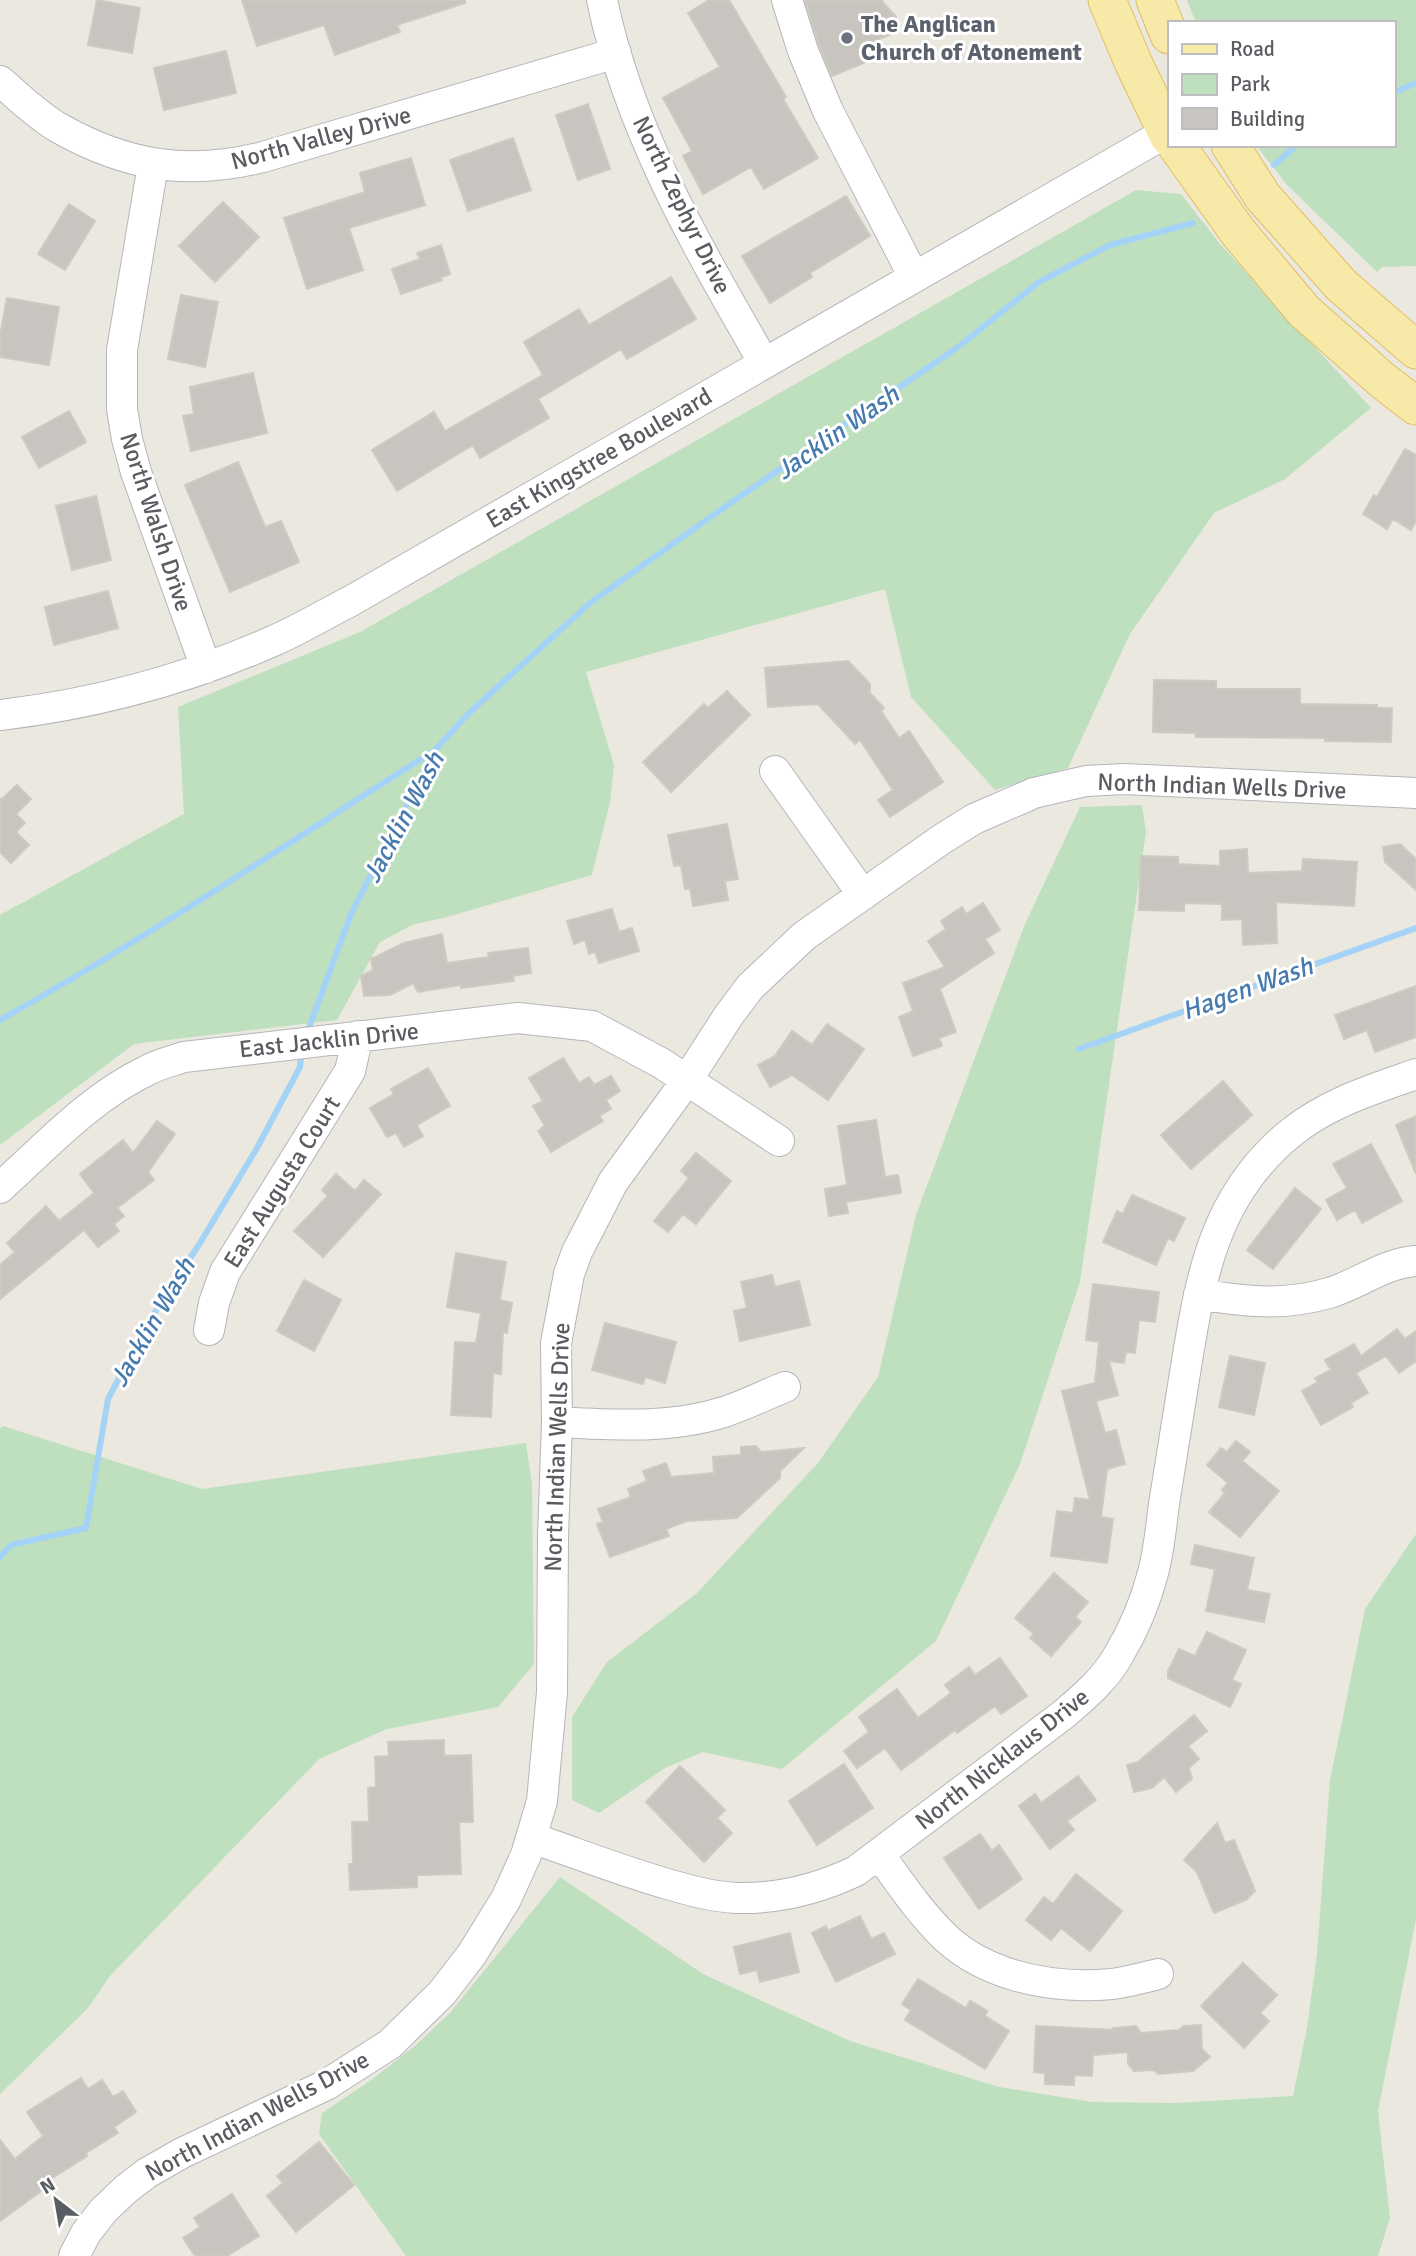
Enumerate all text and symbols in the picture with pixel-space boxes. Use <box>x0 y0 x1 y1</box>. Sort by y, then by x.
place label: The Anglican Church of Atonement <box>861 9 1082 67</box>
legend <box>1168 21 1395 147</box>
marker: The Anglican Church of Atonement <box>839 30 855 46</box>
text: Road <box>1230 36 1275 62</box>
text: Park <box>1230 71 1271 97</box>
street label: North Valley Drive <box>228 100 414 176</box>
text: Building <box>1230 106 1305 132</box>
street label: North Zephyr Drive <box>626 111 738 299</box>
water label: Jacklin Wash <box>770 378 906 487</box>
street label: East Kingstree Boulevard <box>481 381 717 535</box>
street label: North Walsh Drive <box>113 429 199 615</box>
water label: Jacklin Wash <box>356 746 452 888</box>
street label: North Indian Wells Drive <box>1097 767 1347 805</box>
water label: Hagen Wash <box>1177 950 1318 1027</box>
street label: East Jacklin Drive <box>238 1016 420 1064</box>
street label: East Augusta Court <box>217 1090 347 1274</box>
water label: Jacklin Wash <box>103 1252 203 1393</box>
street label: North Indian Wells Drive <box>538 1322 576 1572</box>
street label: North Nicklaus Drive <box>909 1682 1095 1836</box>
street label: North Indian Wells Drive <box>140 2044 374 2188</box>
north arrow <box>21 2165 91 2235</box>
text: N <box>36 2173 60 2200</box>

